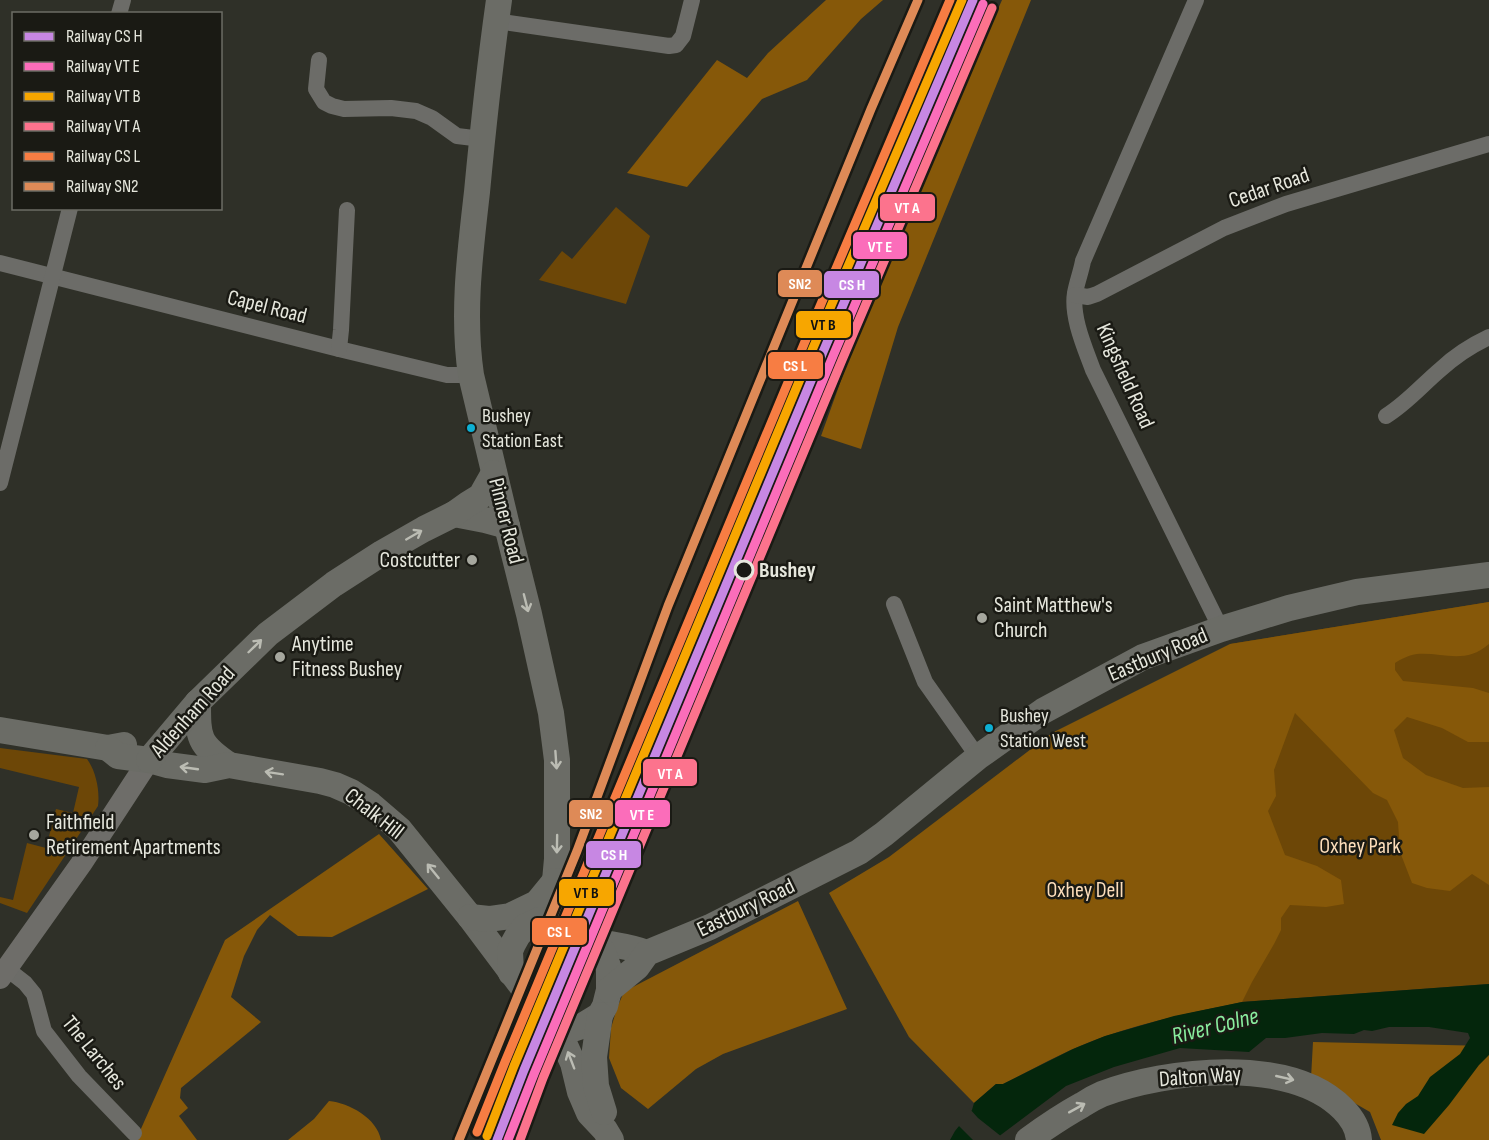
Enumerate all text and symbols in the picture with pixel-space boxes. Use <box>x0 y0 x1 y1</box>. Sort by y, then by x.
legend <box>12 12 222 210</box>
text: Railway CS H <box>66 26 143 47</box>
text: Railway VT E <box>66 56 140 77</box>
text: Railway VT B <box>66 86 141 107</box>
text: Railway VT A <box>66 116 141 137</box>
text: Railway CS L <box>66 146 140 167</box>
street label: Cedar Road <box>1225 162 1313 214</box>
text: Railway SN2 <box>66 176 139 197</box>
line badge: VT A <box>879 193 936 222</box>
text: VT A <box>894 199 920 218</box>
line badge: VT E <box>852 231 908 260</box>
text: VT E <box>868 238 892 257</box>
line badge: SN2 <box>777 269 823 298</box>
line badge: CS H <box>823 270 880 299</box>
text: SN2 <box>789 275 811 294</box>
text: CS H <box>839 276 865 295</box>
street label: Capel Road <box>224 284 310 330</box>
line badge: VT B <box>795 310 852 339</box>
text: VT B <box>810 316 836 335</box>
street label: Kingsfield Road <box>1090 319 1160 433</box>
line badge: CS L <box>767 351 824 380</box>
text: CS L <box>783 357 808 376</box>
place label: Bushey Station East <box>482 404 563 453</box>
marker: Bushey Station East <box>465 422 477 434</box>
street label: Pinner Road <box>482 475 530 567</box>
one-way arrow <box>405 529 422 541</box>
place label: Costcutter <box>380 547 460 574</box>
marker: Costcutter <box>465 553 479 567</box>
place label: Bushey <box>759 557 816 584</box>
marker: Bushey <box>734 560 754 580</box>
place label: Saint Matthew's Church <box>994 592 1113 644</box>
one-way arrow <box>521 593 533 612</box>
marker: Saint Matthew's Church <box>975 611 989 625</box>
street label: Eastbury Road <box>1104 622 1212 688</box>
place label: Anytime Fitness Bushey <box>291 631 403 683</box>
one-way arrow <box>247 639 262 653</box>
marker: Anytime Fitness Bushey <box>273 650 287 664</box>
street label: Aldenham Road <box>144 661 241 764</box>
place label: Bushey Station West <box>1000 704 1086 753</box>
marker: Bushey Station West <box>983 722 995 734</box>
one-way arrow <box>551 749 562 769</box>
line badge: VT A <box>642 758 698 787</box>
one-way arrow <box>179 762 199 773</box>
text: VT A <box>657 765 683 784</box>
one-way arrow <box>265 767 284 778</box>
street label: Chalk Hill <box>339 782 409 846</box>
line badge: SN2 <box>568 799 614 828</box>
line badge: VT E <box>614 799 671 828</box>
text: SN2 <box>580 805 602 824</box>
text: VT E <box>630 806 654 825</box>
place label: Faithfield Retirement Apartments <box>46 809 221 861</box>
marker: Faithfield Retirement Apartments <box>27 828 41 842</box>
one-way arrow <box>551 833 563 853</box>
park label: Oxhey Park <box>1319 833 1401 860</box>
line badge: CS H <box>585 840 642 869</box>
text: CS H <box>601 846 627 865</box>
one-way arrow <box>427 864 440 880</box>
street label: Eastbury Road <box>693 873 799 943</box>
park label: Oxhey Dell <box>1046 877 1124 904</box>
line badge: VT B <box>558 878 615 907</box>
text: VT B <box>573 884 599 903</box>
line badge: CS L <box>531 917 588 946</box>
text: CS L <box>547 923 572 942</box>
water label: River Colne <box>1168 1001 1262 1051</box>
street label: The Larches <box>56 1010 132 1096</box>
one-way arrow <box>565 1051 576 1070</box>
street label: Dalton Way <box>1158 1061 1243 1093</box>
one-way arrow <box>1275 1073 1294 1085</box>
one-way arrow <box>1067 1102 1085 1113</box>

